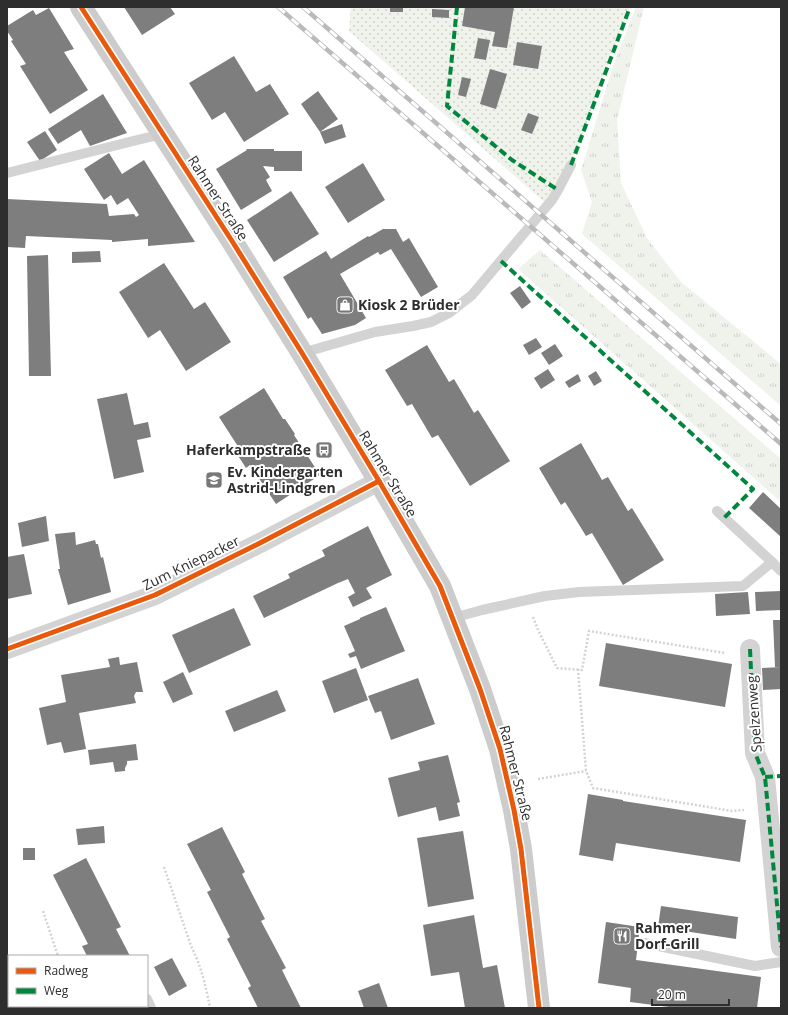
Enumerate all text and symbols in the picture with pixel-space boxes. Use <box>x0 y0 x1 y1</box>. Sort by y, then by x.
street label: Rahmer Straße <box>184 151 253 244</box>
shop icon: Kiosk 2 Brüder <box>335 295 355 315</box>
place label: Kiosk 2 Brüder <box>358 295 460 314</box>
street label: Rahmer Straße <box>355 427 422 521</box>
place label: Haferkampstraße <box>186 440 311 459</box>
bus stop icon: Haferkampstraße <box>314 440 334 460</box>
place label: Ev. Kindergarten Astrid-Lindgren <box>227 462 343 497</box>
school or university icon: Ev. Kindergarten Astrid-Lindgren <box>204 470 224 490</box>
street label: Zum Kniepacker <box>139 531 243 594</box>
street label: Spelzenweg <box>741 675 766 753</box>
street label: Rahmer Straße <box>495 723 538 823</box>
place label: Rahmer Dorf-Grill <box>635 918 700 953</box>
restaurant icon: Rahmer Dorf-Grill <box>612 926 632 946</box>
legend <box>8 955 148 1007</box>
text: Radweg <box>44 962 88 979</box>
scale bar <box>652 981 729 1007</box>
text: Weg <box>44 982 69 999</box>
text: 20 m <box>658 986 686 1003</box>

